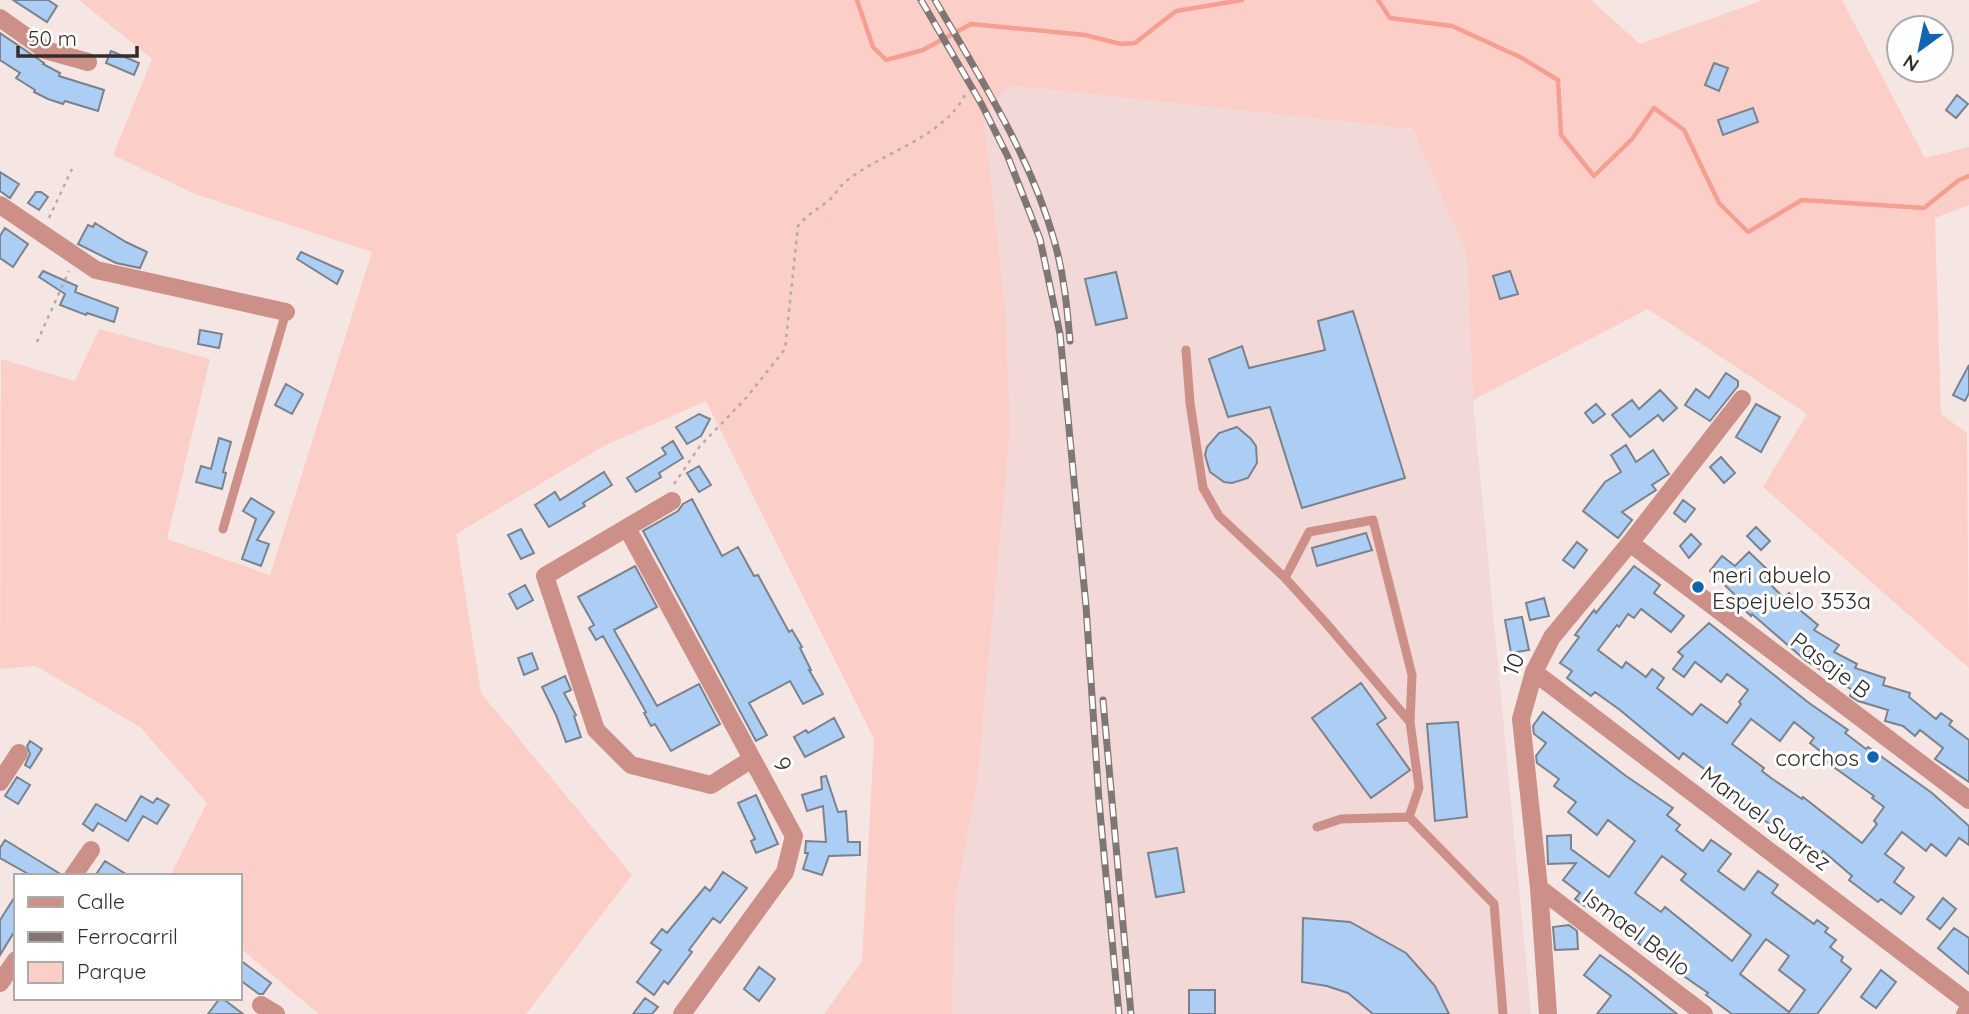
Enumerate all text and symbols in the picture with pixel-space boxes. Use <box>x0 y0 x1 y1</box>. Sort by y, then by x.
scale bar <box>18 14 136 58</box>
north arrow <box>1885 14 1955 84</box>
text: 50 m <box>28 25 77 51</box>
text: N <box>1898 49 1923 77</box>
place label: neri abuelo Espejuelo 353a <box>1712 560 1871 615</box>
marker: neri abuelo Espejuelo 353a <box>1690 579 1706 595</box>
street label: Pasaje B <box>1785 625 1877 705</box>
street label: 10 <box>1495 648 1531 680</box>
place label: corchos <box>1775 743 1859 772</box>
marker: corchos <box>1865 749 1881 765</box>
street label: 9 <box>767 752 799 776</box>
street label: Manuel Suárez <box>1695 759 1837 877</box>
legend <box>14 874 242 1000</box>
street label: Ismael Bello <box>1577 882 1697 982</box>
text: Calle <box>77 888 125 914</box>
text: Ferrocarril <box>77 923 178 949</box>
text: Parque <box>77 958 146 984</box>

